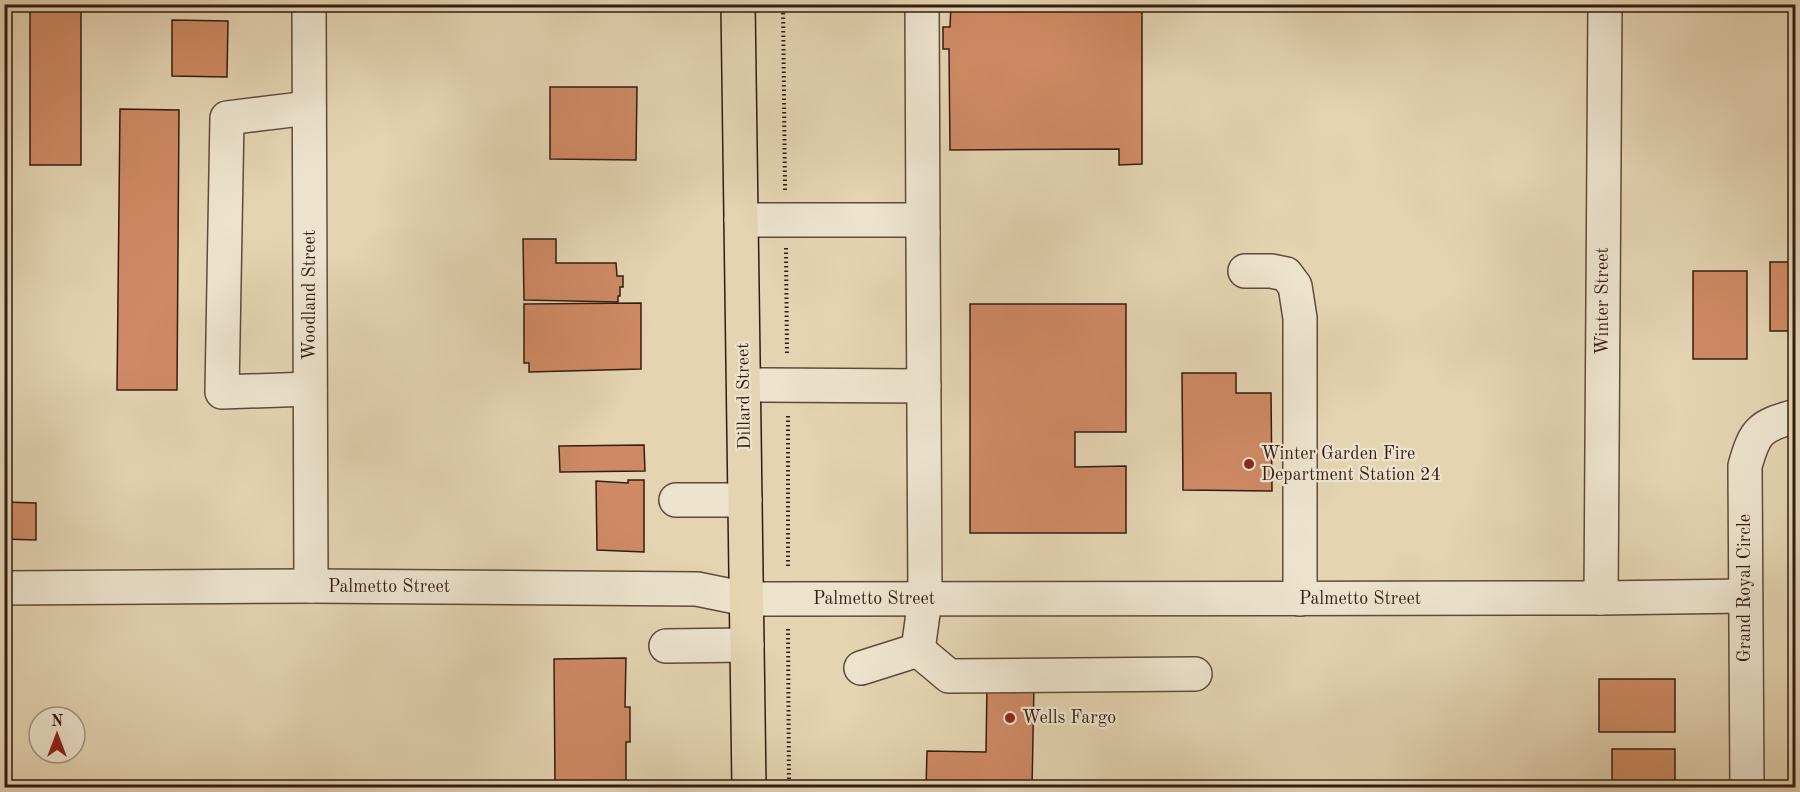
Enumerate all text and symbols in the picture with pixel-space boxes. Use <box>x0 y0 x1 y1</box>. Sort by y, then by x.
street label: Woodland Street <box>301 230 319 360</box>
street label: Winter Street <box>1594 247 1612 355</box>
street label: Dillard Street <box>734 342 754 450</box>
place label: Winter Garden Fire Department Station 24 <box>1261 445 1441 484</box>
marker: Winter Garden Fire Department Station 24 <box>1242 457 1256 471</box>
street label: Grand Royal Circle <box>1736 514 1754 662</box>
street label: Palmetto Street <box>328 578 450 596</box>
street label: Palmetto Street <box>813 590 935 608</box>
street label: Palmetto Street <box>1299 590 1421 608</box>
north arrow <box>27 705 87 765</box>
place label: Wells Fargo <box>1022 709 1116 727</box>
marker: Wells Fargo <box>1003 711 1017 725</box>
text: N <box>51 714 64 730</box>

